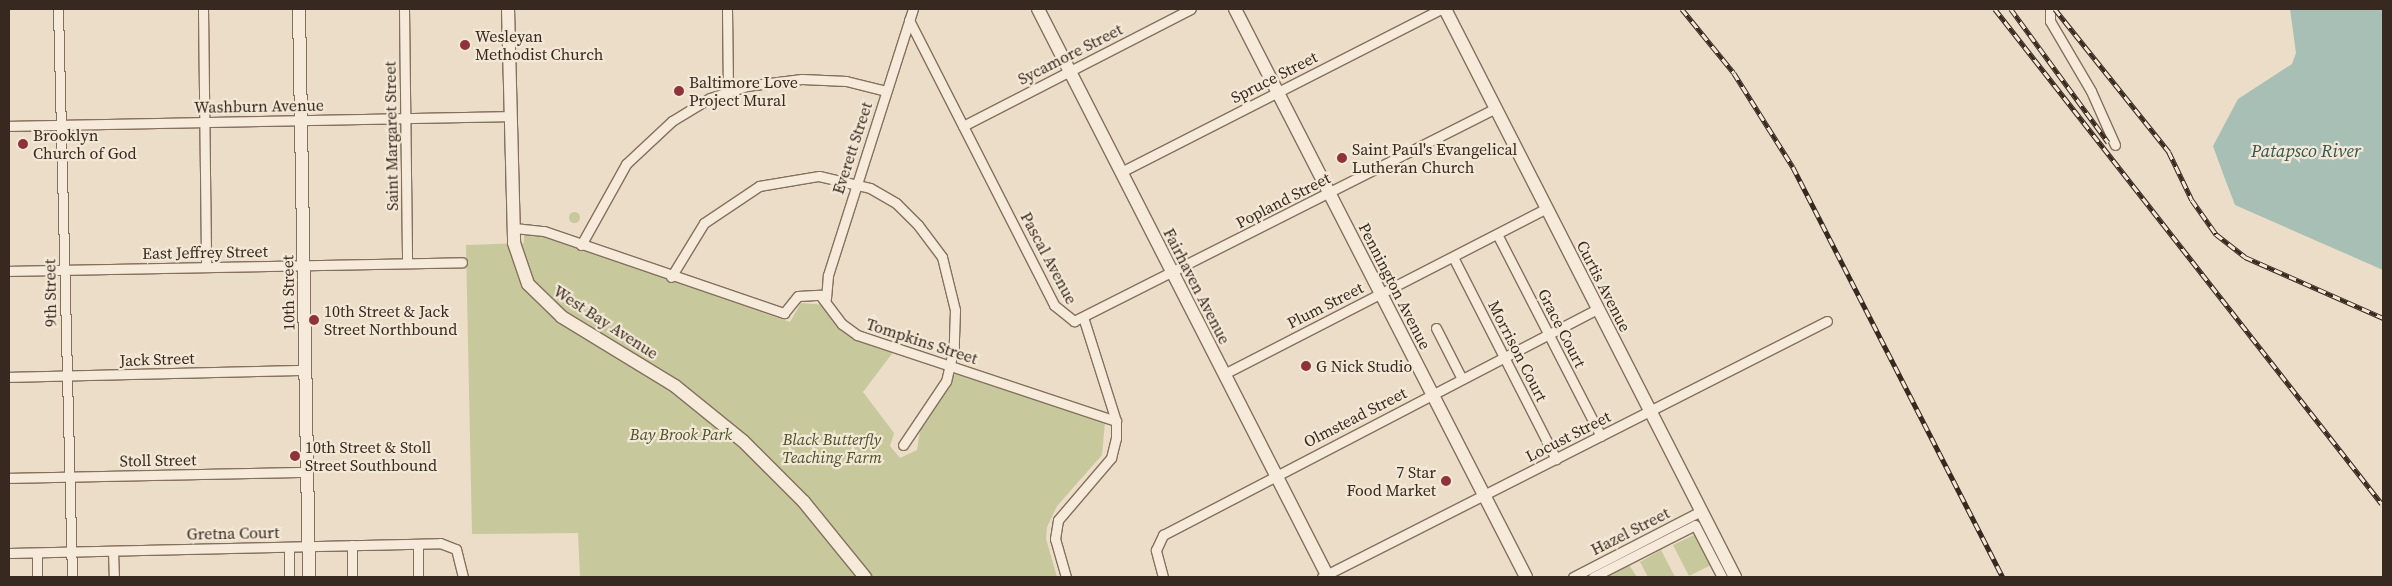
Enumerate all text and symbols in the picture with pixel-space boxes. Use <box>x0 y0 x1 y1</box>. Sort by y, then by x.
street label: Sycamore Street <box>1015 19 1125 89</box>
place label: Wesleyan Methodist Church <box>475 26 603 64</box>
marker: Wesleyan Methodist Church <box>459 39 471 51</box>
street label: Spruce Street <box>1228 47 1320 107</box>
street label: Saint Margaret Street <box>380 61 402 211</box>
place label: Baltimore Love Project Mural <box>689 72 798 110</box>
marker: Baltimore Love Project Mural <box>673 85 685 97</box>
street label: Washburn Avenue <box>194 95 324 117</box>
street label: Everett Street <box>828 100 876 196</box>
place label: Brooklyn Church of God <box>33 125 136 163</box>
marker: Brooklyn Church of God <box>17 138 29 150</box>
place label: Saint Paul's Evangelical Lutheran Church <box>1352 139 1517 177</box>
water label: Patapsco River <box>2251 140 2361 162</box>
marker: Saint Paul's Evangelical Lutheran Church <box>1336 152 1348 164</box>
street label: Popland Street <box>1233 168 1333 232</box>
street label: Pascal Avenue <box>1017 209 1081 307</box>
street label: Pennington Avenue <box>1355 220 1435 352</box>
street label: Fairhaven Avenue <box>1160 225 1234 347</box>
street label: Curtis Avenue <box>1573 237 1635 335</box>
street label: East Jeffrey Street <box>142 241 268 263</box>
street label: 10th Street <box>278 255 298 331</box>
street label: 9th Street <box>40 259 60 327</box>
street label: Plum Street <box>1284 278 1366 332</box>
street label: West Bay Avenue <box>550 281 662 363</box>
street label: Grace Court <box>1534 285 1590 371</box>
street label: Morrison Court <box>1484 297 1552 405</box>
place label: 10th Street & Jack Street Northbound <box>324 301 457 339</box>
marker: 10th Street & Jack Street Northbound <box>308 314 320 326</box>
street label: Tompkins Street <box>864 314 980 368</box>
street label: Jack Street <box>119 348 195 370</box>
place label: G Nick Studio <box>1316 356 1412 376</box>
marker: G Nick Studio <box>1300 360 1312 372</box>
street label: Olmstead Street <box>1300 383 1410 451</box>
street label: Locust Street <box>1522 406 1614 466</box>
park label: Bay Brook Park <box>630 424 732 444</box>
park label: Black Butterfly Teaching Farm <box>782 429 882 467</box>
place label: 10th Street & Stoll Street Southbound <box>305 437 437 475</box>
street label: Stoll Street <box>120 450 196 470</box>
marker: 10th Street & Stoll Street Southbound <box>289 450 301 462</box>
place label: 7 Star Food Market <box>1346 462 1436 500</box>
marker: 7 Star Food Market <box>1440 475 1452 487</box>
street label: Hazel Street <box>1588 503 1672 559</box>
street label: Gretna Court <box>186 523 280 543</box>

